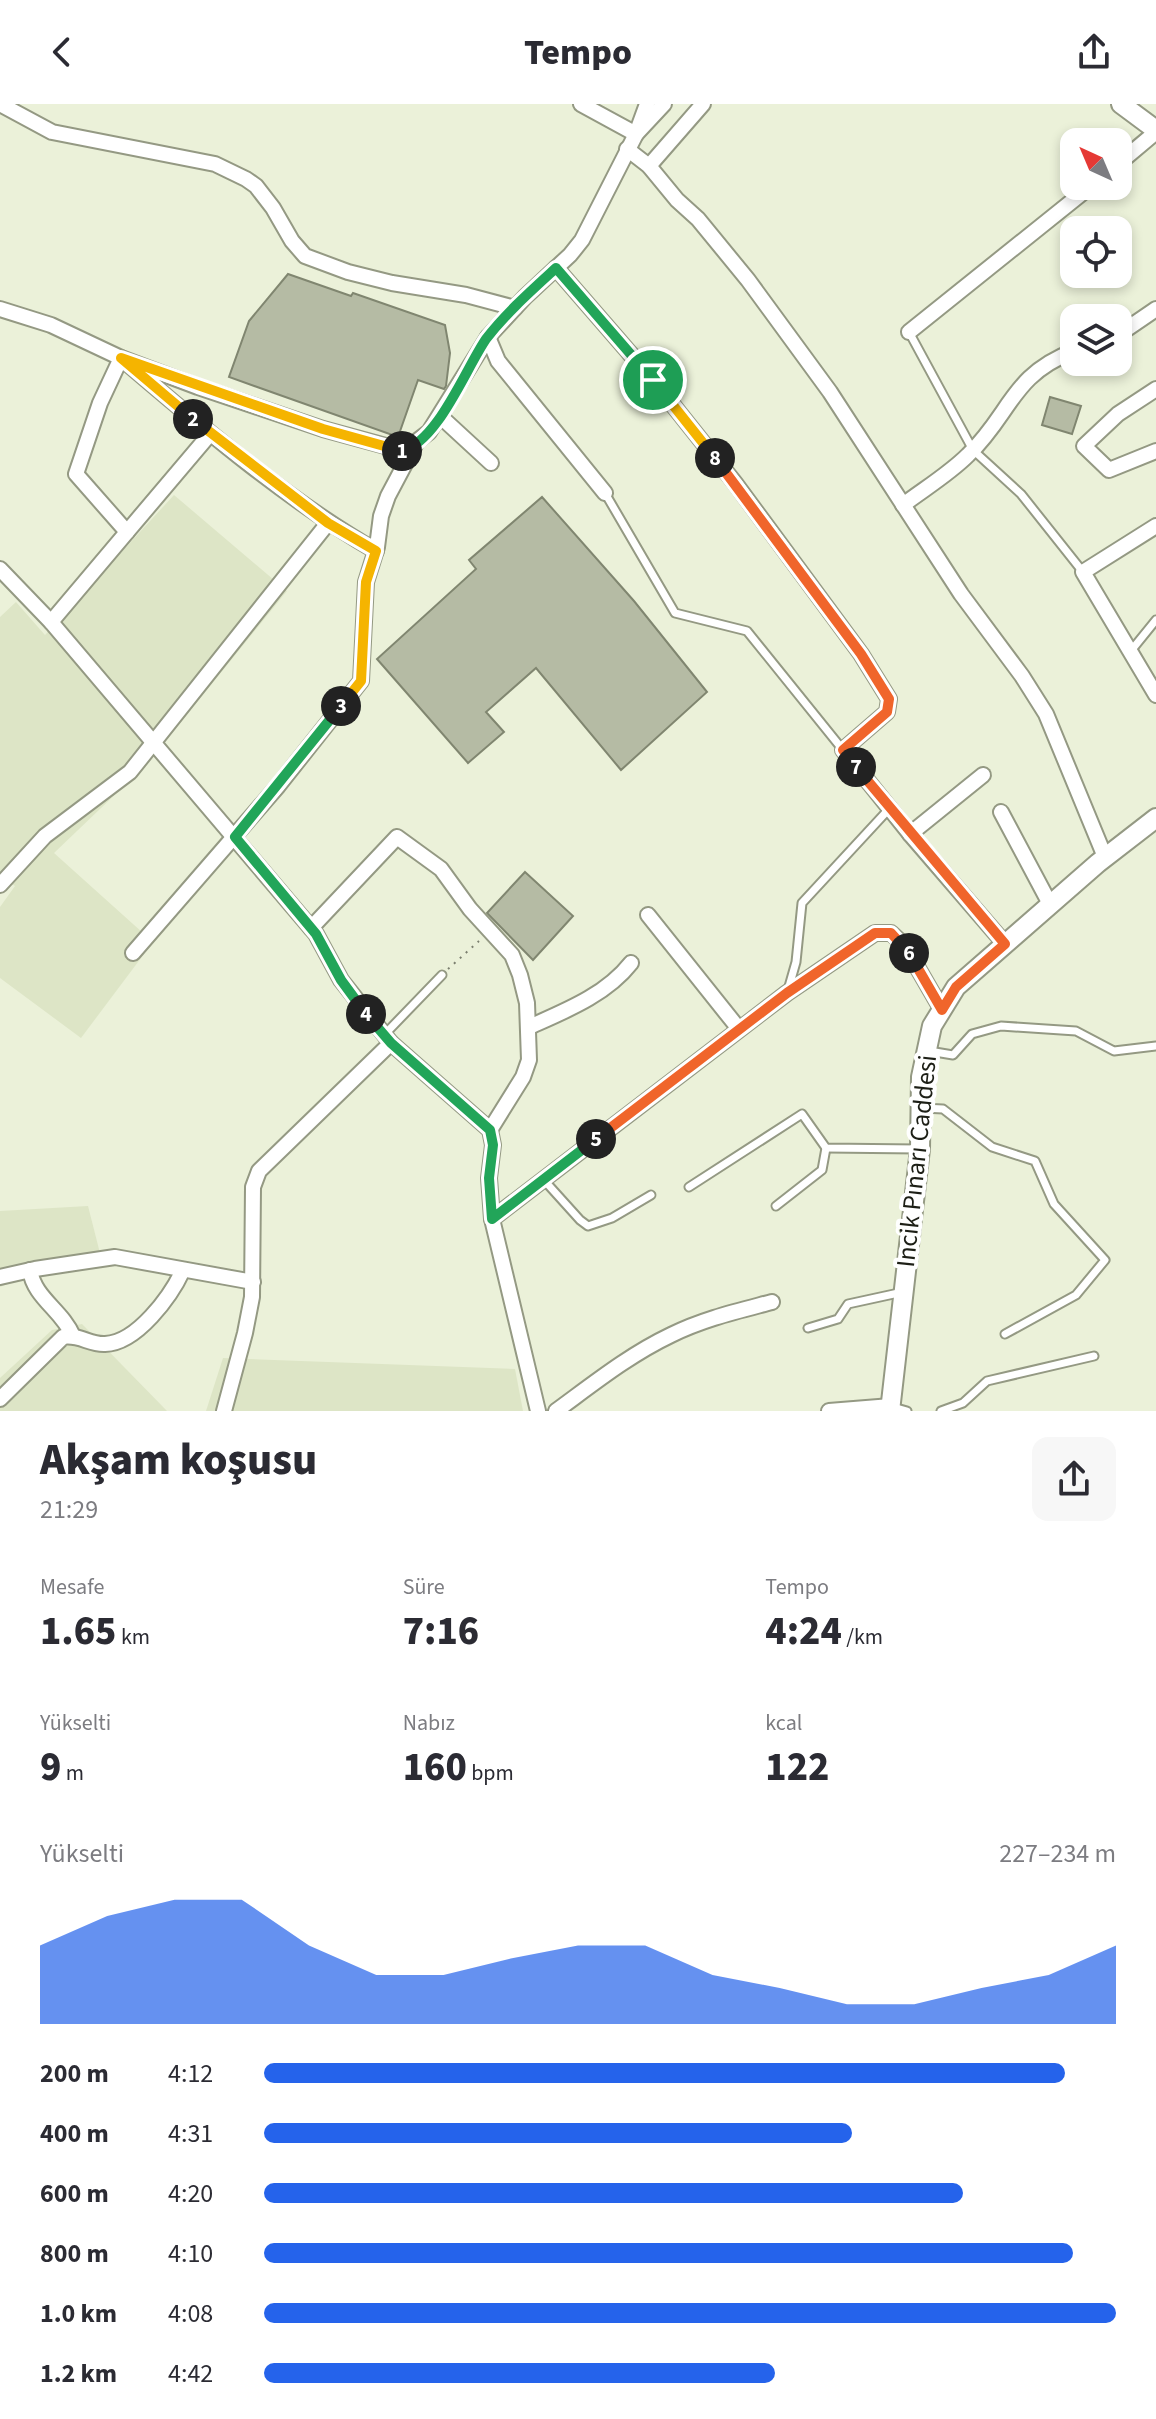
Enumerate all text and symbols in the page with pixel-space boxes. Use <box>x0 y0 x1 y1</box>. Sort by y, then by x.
text: Tempo <box>524 27 632 78</box>
icon: back <box>40 30 84 74</box>
icon: share <box>1072 30 1116 74</box>
north arrow <box>1060 128 1132 200</box>
map controls <box>1060 128 1132 376</box>
button: locate <box>1060 216 1132 288</box>
button: layers <box>1060 304 1132 376</box>
pin <box>619 346 687 414</box>
icon: arrive <box>631 358 675 402</box>
pin: 2 <box>173 399 213 439</box>
text: 2 <box>187 403 199 435</box>
pin: 1 <box>382 431 422 471</box>
text: 1 <box>396 435 408 467</box>
pin: 8 <box>695 438 735 478</box>
text: 8 <box>709 442 721 474</box>
pin: 3 <box>321 686 361 726</box>
text: 3 <box>335 690 347 722</box>
pin: 7 <box>836 747 876 787</box>
text: 7 <box>850 751 862 783</box>
pin: 6 <box>889 933 929 973</box>
text: 6 <box>903 937 915 969</box>
pin: 4 <box>346 994 386 1034</box>
text: 4 <box>360 998 372 1030</box>
street label: Incik Pınarı Caddesi <box>887 1053 946 1269</box>
pin: 5 <box>576 1119 616 1159</box>
text: 5 <box>590 1123 602 1155</box>
text: Akşam koşusu <box>40 1429 317 1492</box>
button: share <box>1032 1437 1116 1521</box>
text: 21:29 <box>40 1491 98 1528</box>
text: Mesafe <box>40 1571 104 1603</box>
text: Süre <box>403 1571 445 1603</box>
text: Tempo <box>765 1571 829 1603</box>
text: 1.65 <box>40 1603 116 1660</box>
text: 7:16 <box>403 1603 479 1660</box>
text: 4:24 <box>765 1603 842 1660</box>
text: km <box>116 1621 150 1653</box>
text: /km <box>842 1621 883 1653</box>
text: Yükselti <box>40 1707 111 1739</box>
text: Nabız <box>403 1707 455 1739</box>
text: kcal <box>765 1707 802 1739</box>
text: 9 <box>40 1739 61 1796</box>
text: 160 <box>403 1739 467 1796</box>
text: 122 <box>765 1739 829 1796</box>
text: m <box>61 1757 84 1789</box>
text: bpm <box>467 1757 514 1789</box>
text: Yükselti <box>40 1835 124 1872</box>
text: 227–234 m <box>999 1835 1116 1872</box>
text: 200 m <box>40 2055 109 2092</box>
text: 4:12 <box>168 2055 213 2092</box>
text: 400 m <box>40 2115 109 2152</box>
text: 4:31 <box>168 2115 213 2152</box>
text: 600 m <box>40 2175 109 2212</box>
text: 4:20 <box>168 2175 213 2212</box>
text: 800 m <box>40 2235 109 2272</box>
text: 4:10 <box>168 2235 213 2272</box>
text: 1.0 km <box>40 2295 117 2332</box>
text: 4:08 <box>168 2295 213 2332</box>
text: 1.2 km <box>40 2355 117 2392</box>
text: 4:42 <box>168 2355 213 2392</box>

